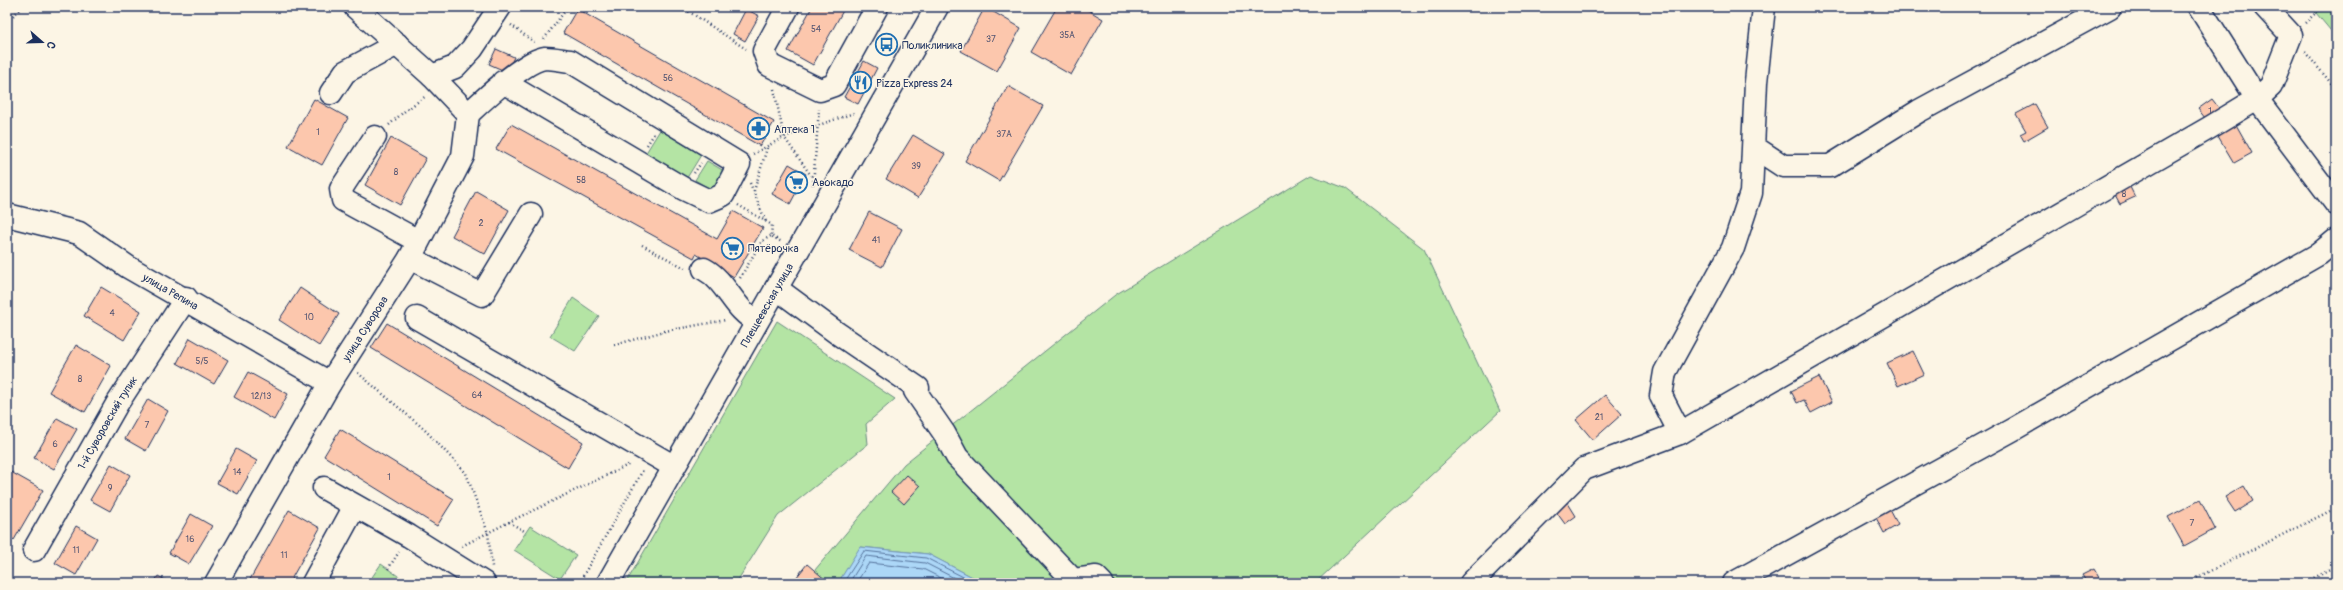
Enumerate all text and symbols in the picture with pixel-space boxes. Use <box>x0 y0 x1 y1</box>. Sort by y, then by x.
north arrow <box>22 22 62 62</box>
house number: 54 <box>811 24 822 35</box>
house number: 35А <box>1059 30 1075 41</box>
bus stop icon: Поликлиника <box>873 32 899 58</box>
house number: 37 <box>986 34 996 45</box>
place label: Поликлиника <box>902 39 963 52</box>
text: С <box>44 40 58 51</box>
restaurant icon: Pizza Express 24 <box>848 70 874 96</box>
house number: 56 <box>663 73 673 84</box>
place label: Pizza Express 24 <box>876 77 953 90</box>
house number: 1 <box>2208 106 2212 117</box>
pharmacy icon: Аптека 1 <box>746 116 772 142</box>
place label: Аптека 1 <box>774 123 815 136</box>
house number: 1 <box>316 127 320 138</box>
house number: 37А <box>996 129 1012 140</box>
house number: 39 <box>911 161 921 172</box>
house number: 8 <box>394 167 399 178</box>
supermarket icon: Авокадо <box>784 169 810 195</box>
house number: 58 <box>576 175 586 186</box>
place label: Авокадо <box>812 176 854 189</box>
house number: 8 <box>2122 189 2127 200</box>
house number: 2 <box>478 218 484 229</box>
supermarket icon: Пятёрочка <box>719 235 745 261</box>
house number: 41 <box>872 235 880 246</box>
place label: Пятёрочка <box>748 242 799 255</box>
street label: Плещеевская улица <box>738 261 796 349</box>
street label: улица Репина <box>140 270 201 313</box>
street label: улица Суворова <box>339 294 390 364</box>
house number: 4 <box>109 308 115 319</box>
house number: 10 <box>304 312 314 323</box>
house number: 5/5 <box>196 356 209 367</box>
street label: 1-й Суворовский тупик <box>75 373 140 472</box>
house number: 8 <box>78 374 83 385</box>
house number: 64 <box>472 390 483 401</box>
house number: 12/13 <box>251 391 271 402</box>
house number: 21 <box>1595 412 1603 423</box>
house number: 7 <box>145 420 150 431</box>
house number: 6 <box>52 439 58 450</box>
house number: 14 <box>233 467 242 478</box>
house number: 1 <box>387 472 391 483</box>
house number: 9 <box>108 483 113 494</box>
house number: 7 <box>2190 518 2195 529</box>
house number: 16 <box>186 534 194 545</box>
house number: 11 <box>72 545 80 556</box>
house number: 11 <box>280 550 288 561</box>

